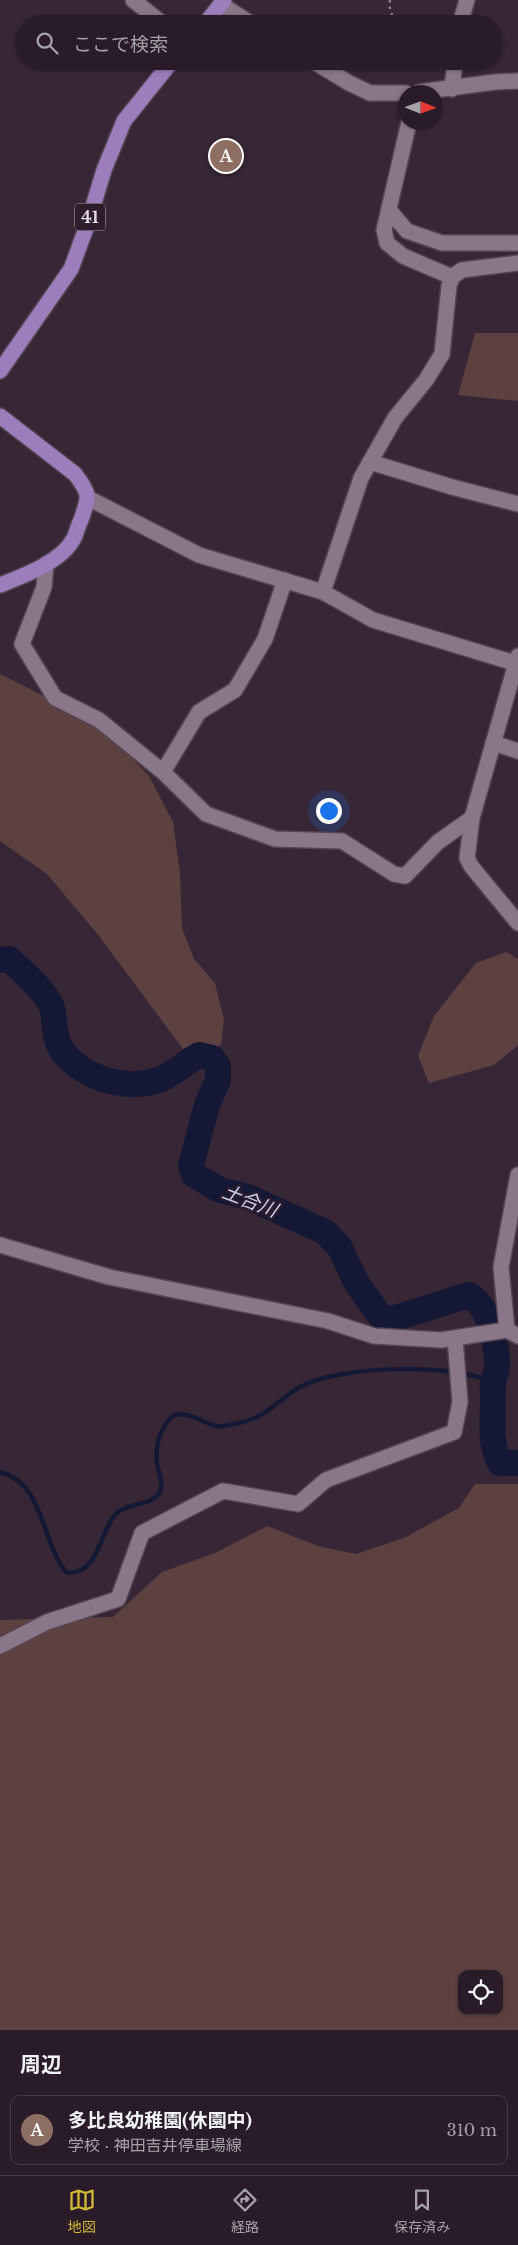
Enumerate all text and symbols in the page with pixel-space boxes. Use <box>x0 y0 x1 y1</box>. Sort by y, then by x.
search box <box>15 15 503 70</box>
icon: search <box>33 29 61 57</box>
text: ここで検索 <box>73 33 168 56</box>
north arrow <box>398 85 443 130</box>
pin: A <box>210 137 242 175</box>
road number: 41 <box>75 203 105 230</box>
your location <box>316 798 342 824</box>
water label: 土合川 <box>219 1180 283 1223</box>
map controls <box>458 1970 503 2015</box>
button: locate <box>458 1970 503 2015</box>
text: 周辺 <box>20 2052 62 2078</box>
text: 多比良幼稚園(休園中) <box>68 2109 252 2132</box>
text: A <box>31 2120 43 2140</box>
text: 310 m <box>447 2120 497 2140</box>
text: 学校 · 神田吉井停車場線 <box>68 2135 242 2155</box>
tab: 地図 <box>68 2186 96 2236</box>
tab: 経路 <box>231 2186 259 2236</box>
tab: 保存済み <box>394 2186 450 2236</box>

